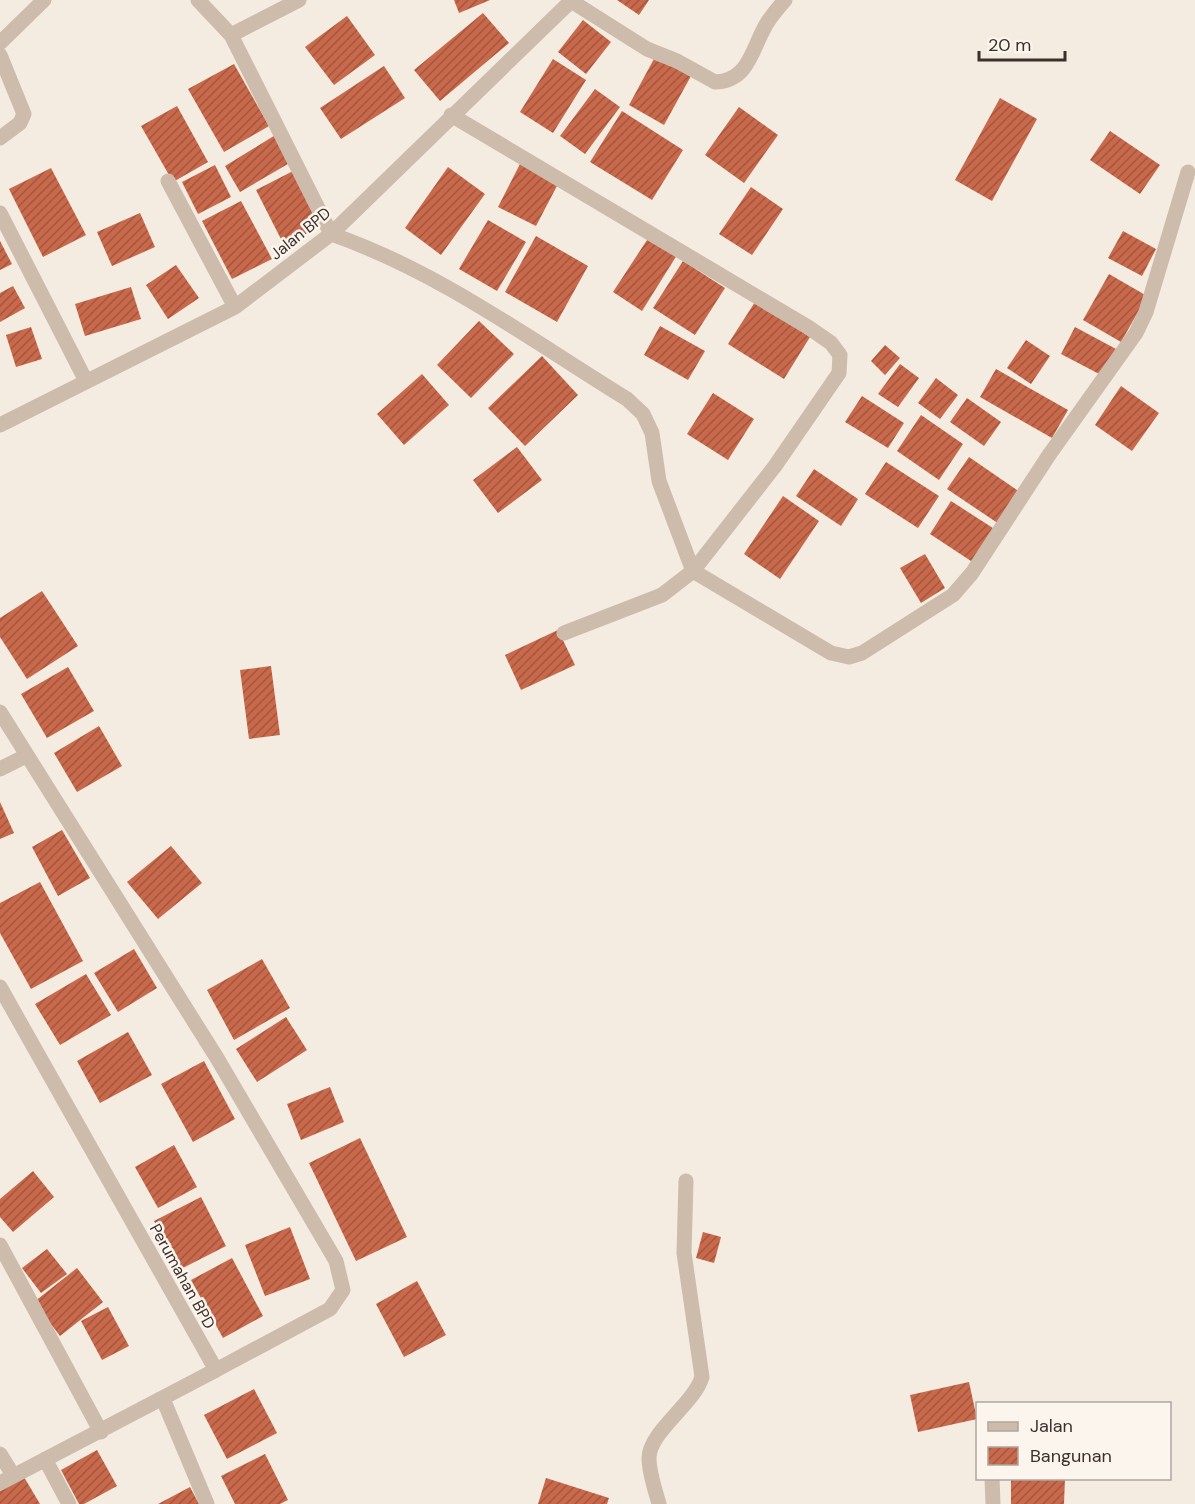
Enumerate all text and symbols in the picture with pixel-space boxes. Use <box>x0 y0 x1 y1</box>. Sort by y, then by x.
scale bar <box>979 24 1064 62</box>
text: 20 m <box>988 33 1031 57</box>
street label: Jalan BPD <box>266 202 335 264</box>
street label: Perumahan BPD <box>145 1220 220 1333</box>
legend <box>976 1402 1171 1480</box>
text: Jalan <box>1030 1414 1073 1438</box>
text: Bangunan <box>1030 1444 1112 1468</box>

